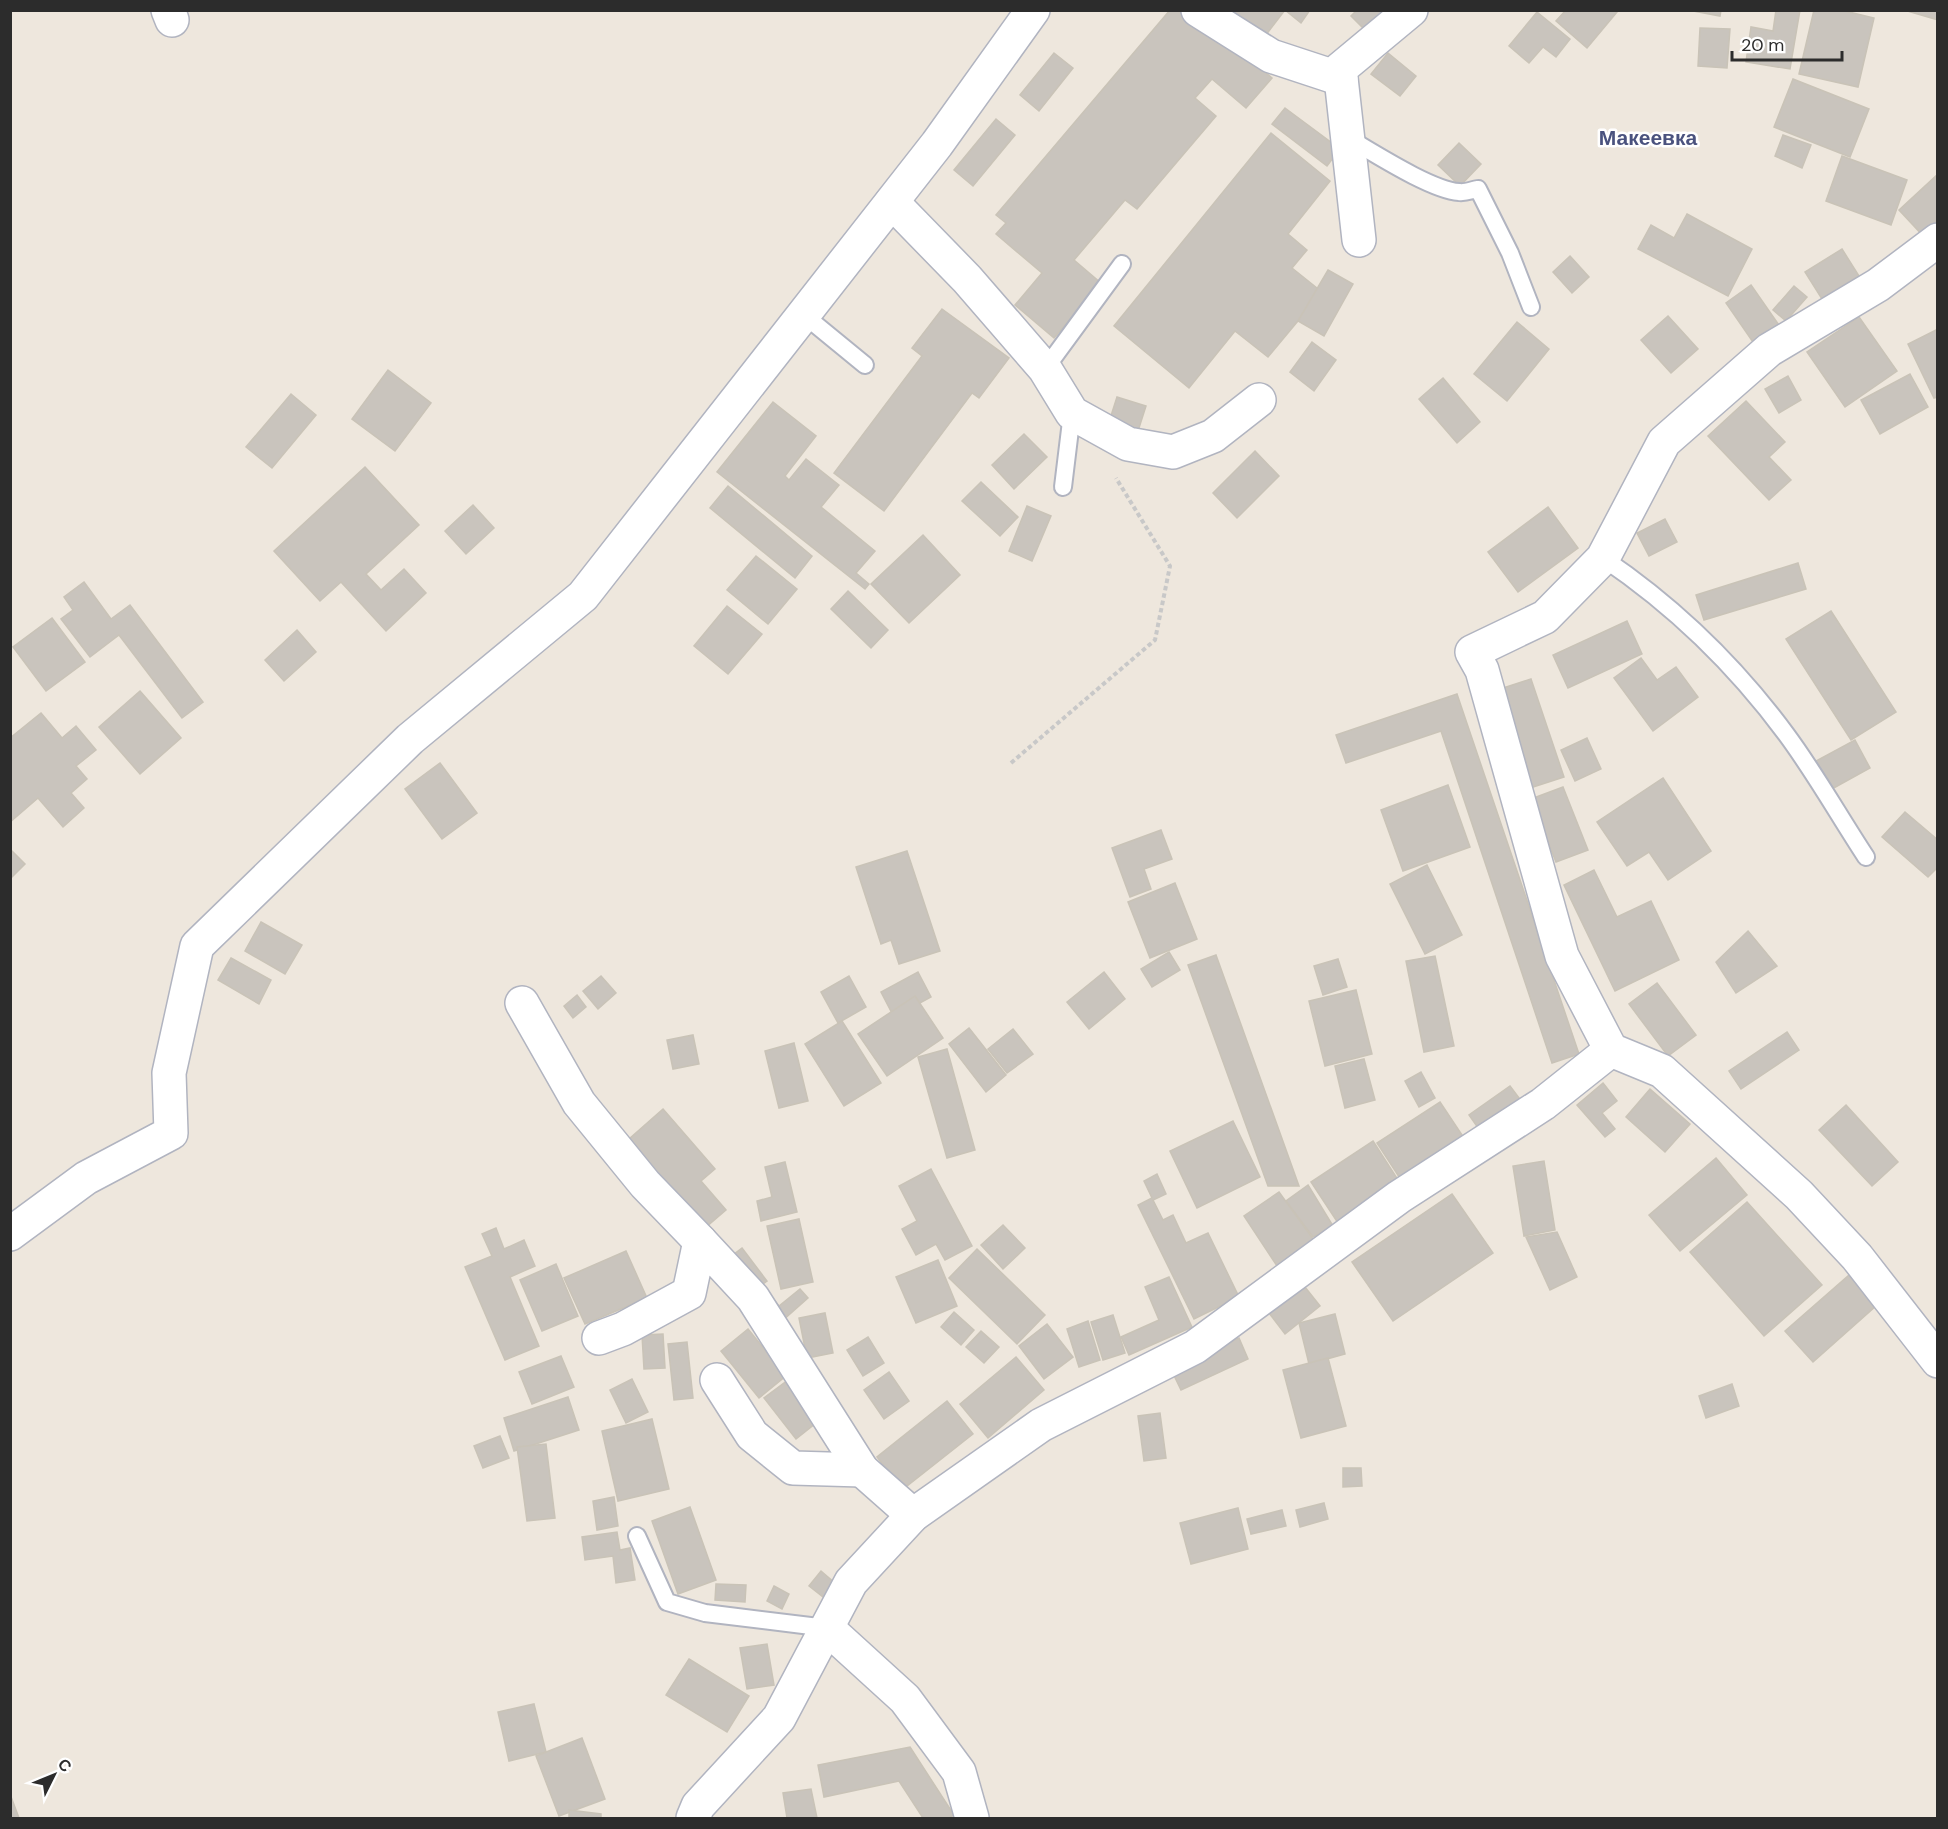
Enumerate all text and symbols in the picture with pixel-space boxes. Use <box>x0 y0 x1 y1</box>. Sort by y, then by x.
scale bar <box>1732 24 1842 62</box>
text: 20 m <box>1741 33 1784 57</box>
district label: Макеевка <box>1599 124 1698 152</box>
north arrow <box>24 1745 84 1805</box>
text: С <box>53 1754 77 1777</box>

